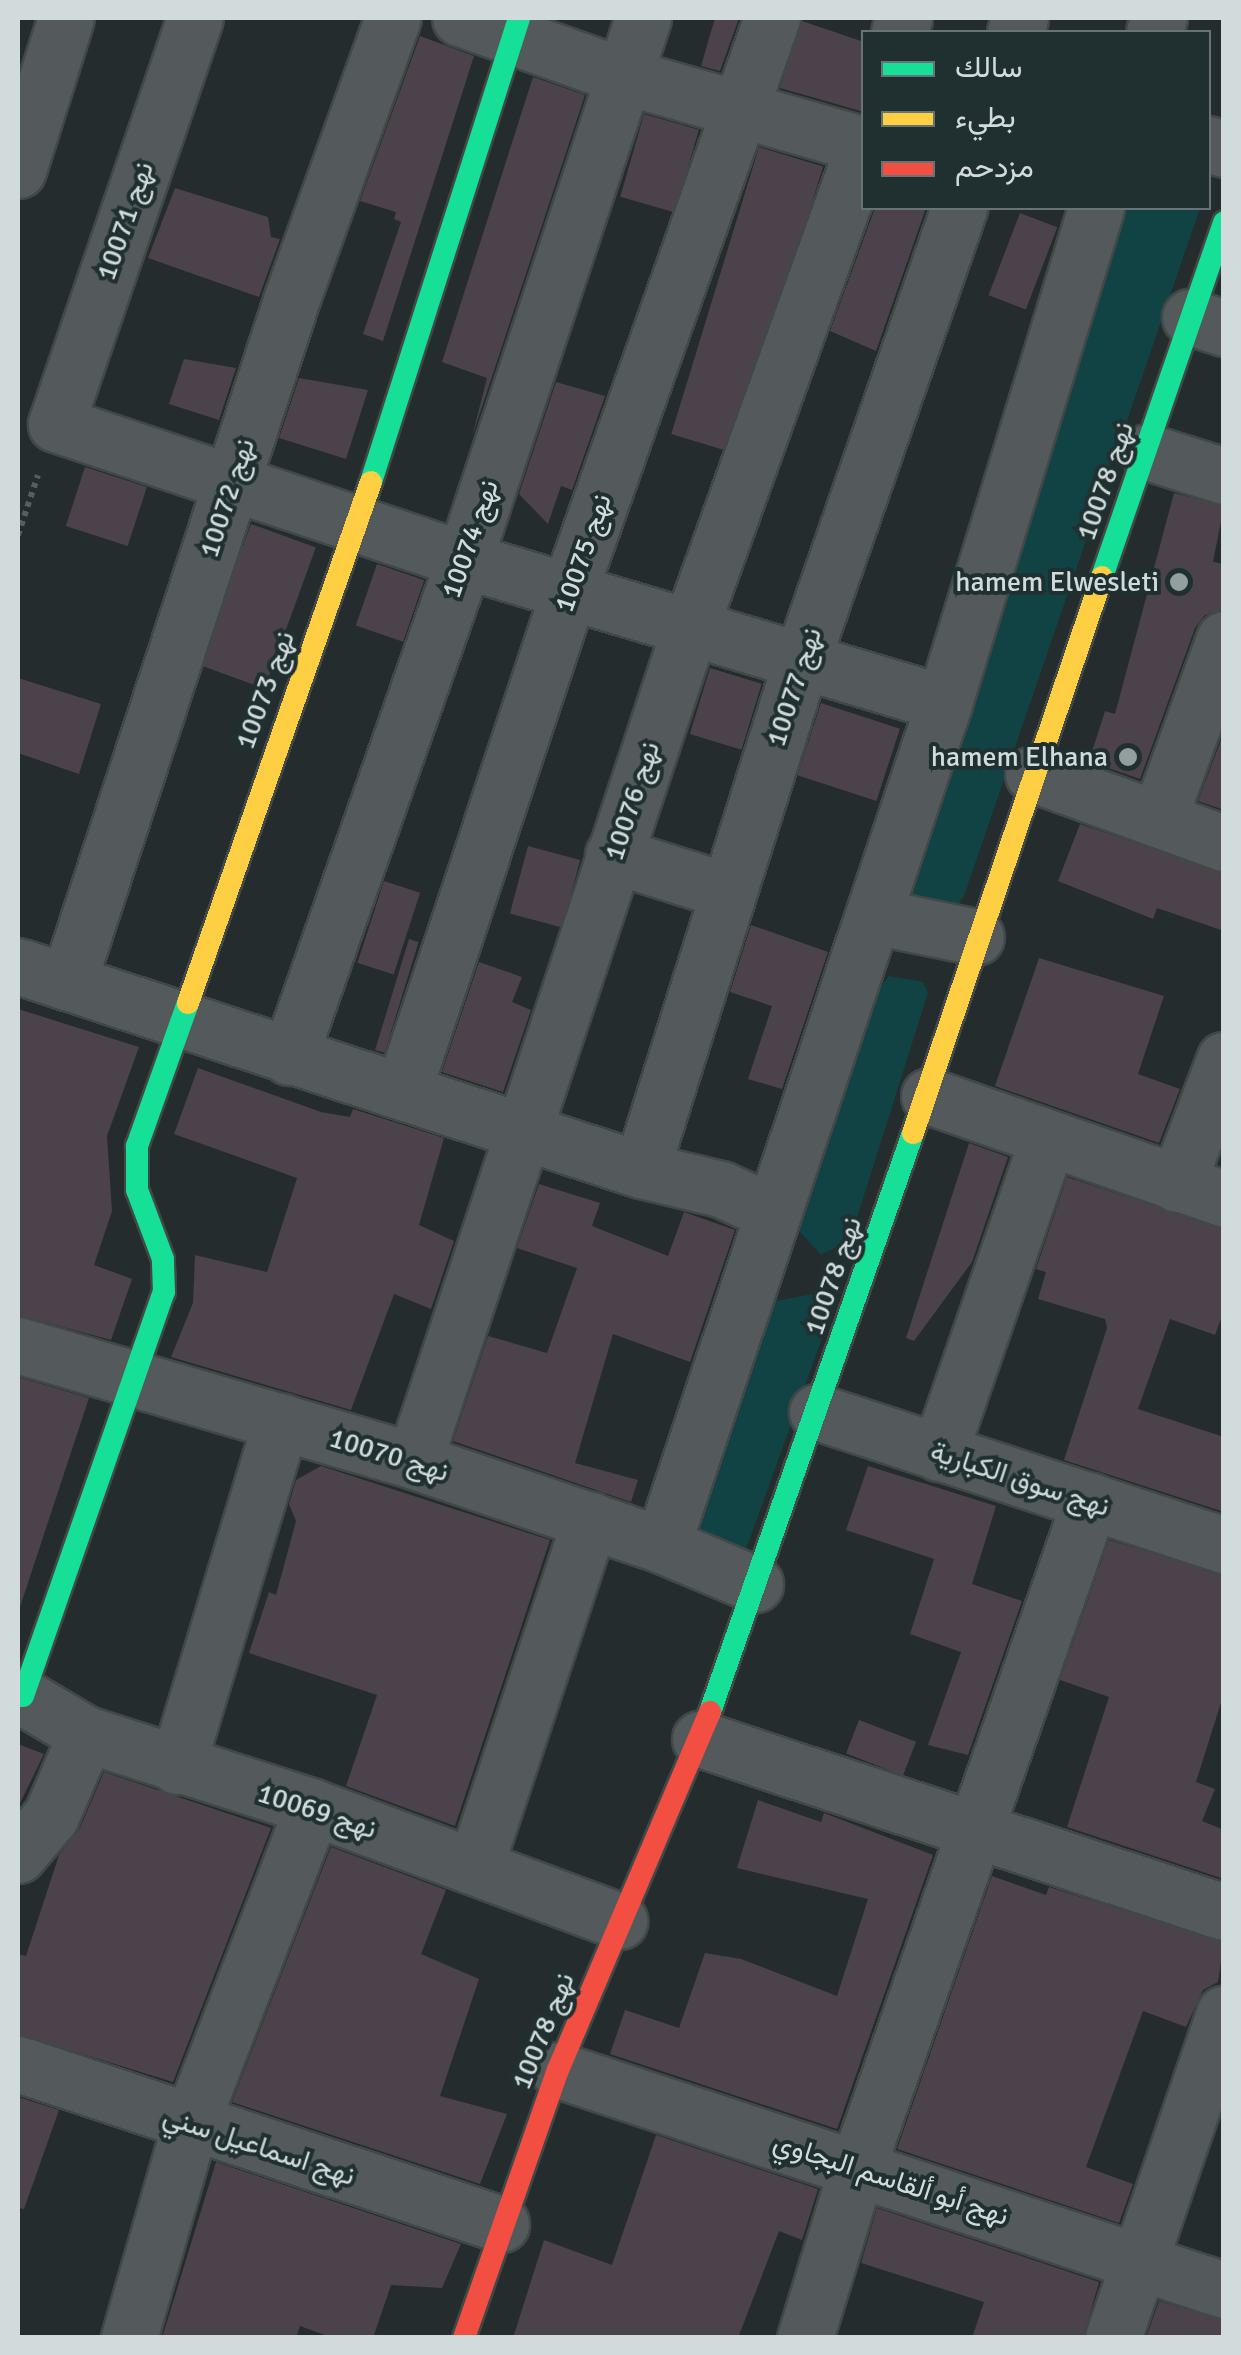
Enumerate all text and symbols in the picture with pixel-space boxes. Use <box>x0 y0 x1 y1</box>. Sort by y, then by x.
legend <box>861 30 1211 210</box>
text: سالك <box>955 49 1022 86</box>
text: بطيء <box>955 99 1016 136</box>
text: مزدحم <box>955 149 1034 186</box>
street label: نهج 10071 <box>89 157 161 285</box>
street label: نهج 10078 <box>1069 417 1141 545</box>
street label: نهج 10072 <box>192 434 262 562</box>
street label: نهج 10074 <box>434 475 506 603</box>
street label: نهج 10075 <box>547 489 619 617</box>
place label: hamem Elwesleti <box>955 565 1159 599</box>
marker: hamem Elwesleti <box>1168 571 1190 593</box>
street label: نهج 10077 <box>759 623 829 751</box>
street label: نهج 10073 <box>228 626 302 754</box>
street label: نهج 10076 <box>597 737 667 865</box>
place label: hamem Elhana <box>931 740 1108 774</box>
marker: hamem Elhana <box>1117 746 1139 768</box>
street label: نهج 10078 <box>797 1212 869 1340</box>
street label: نهج 10070 <box>325 1421 453 1489</box>
street label: نهج سوق الكبارية <box>926 1434 1114 1524</box>
street label: نهج 10069 <box>253 1776 381 1846</box>
street label: نهج 10078 <box>504 1968 582 2094</box>
street label: نهج اسماعيل سني <box>159 2099 359 2193</box>
street label: نهج أبو ألقاسم البجاوي <box>769 2125 1013 2233</box>

